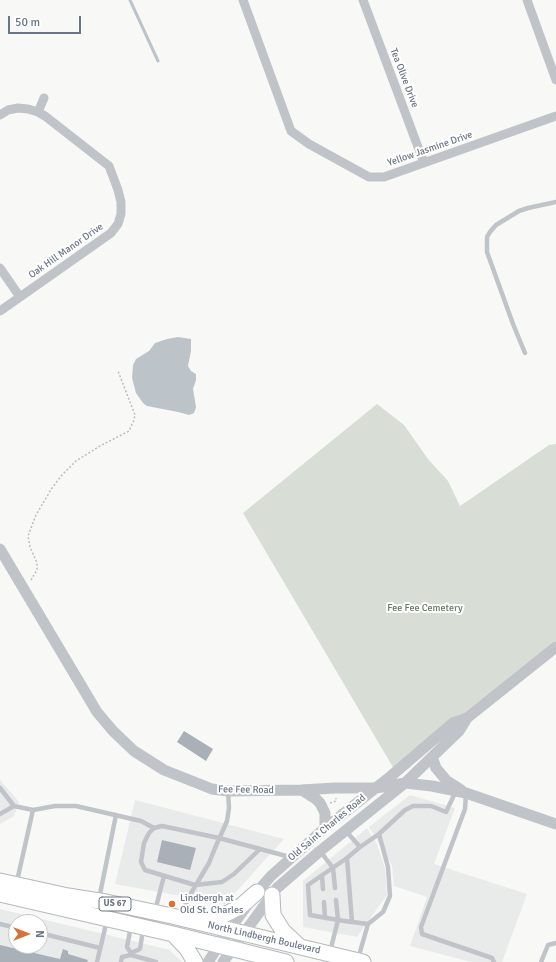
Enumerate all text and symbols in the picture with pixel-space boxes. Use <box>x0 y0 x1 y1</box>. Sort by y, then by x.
scale bar <box>10 8 83 34</box>
text: 50 m <box>15 15 40 30</box>
street label: Tea Olive Drive <box>387 47 421 109</box>
street label: Yellow Jasmine Drive <box>386 129 474 169</box>
street label: Oak Hill Manor Drive <box>26 221 106 281</box>
park label: Fee Fee Cemetery <box>387 602 463 614</box>
street label: Fee Fee Road <box>218 784 274 796</box>
street label: Old Saint Charles Road <box>286 792 368 864</box>
place label: Lindbergh at Old St. Charles <box>180 892 243 916</box>
road number: US 67 <box>99 897 131 911</box>
marker: Lindbergh at Old St. Charles <box>167 899 177 909</box>
north arrow <box>8 914 48 954</box>
street label: North Lindbergh Boulevard <box>207 919 321 957</box>
text: N <box>33 930 46 938</box>

